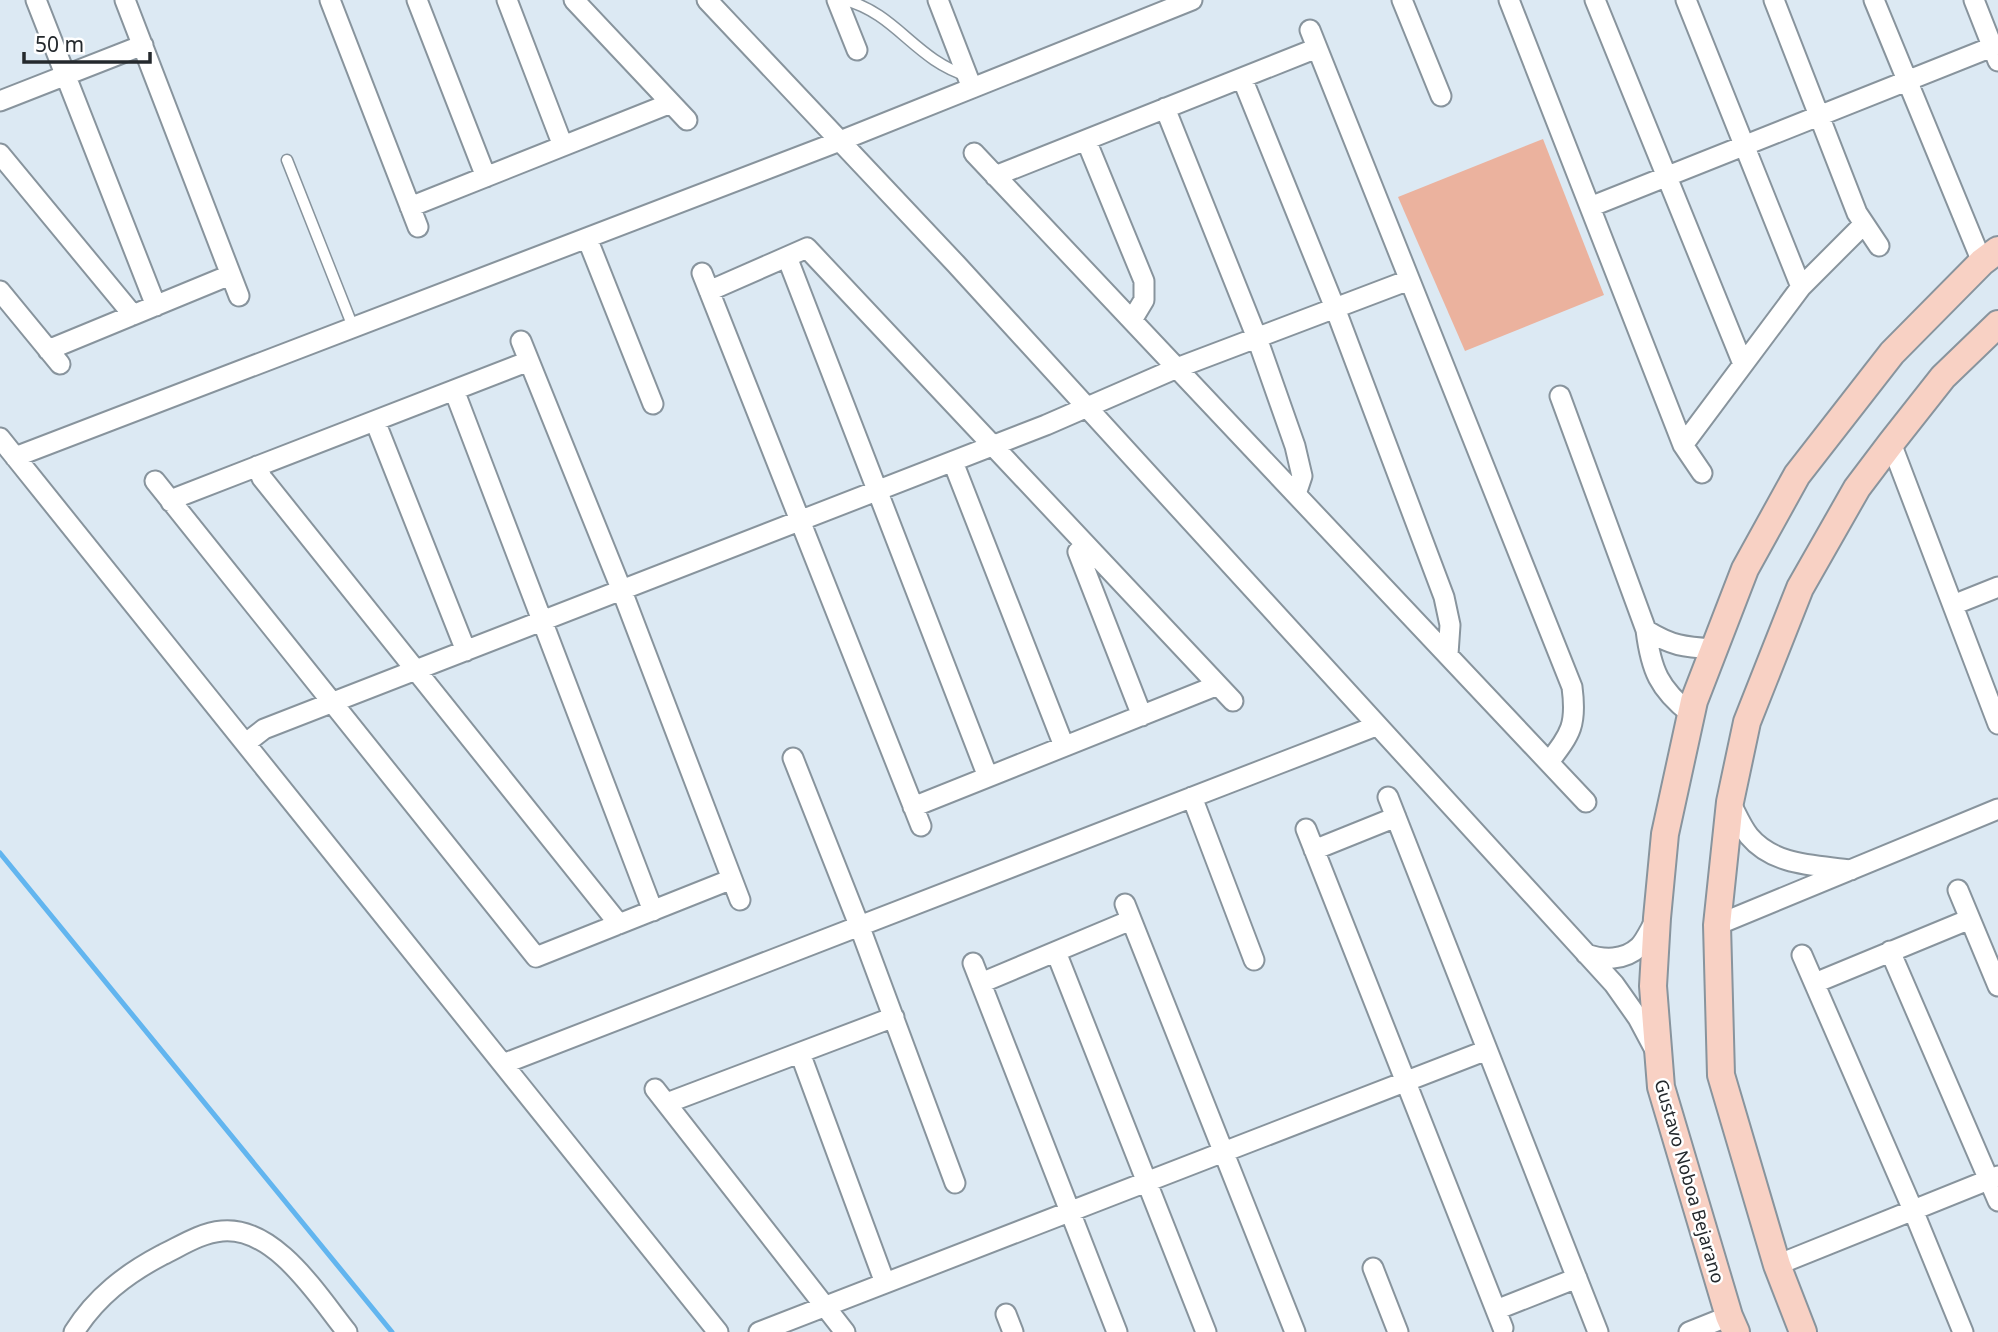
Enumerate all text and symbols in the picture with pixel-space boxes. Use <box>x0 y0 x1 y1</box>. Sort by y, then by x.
scale bar <box>24 21 150 65</box>
text: 50 m <box>35 30 84 58</box>
street label: Gustavo Noboa Bejarano <box>1649 1076 1731 1286</box>

